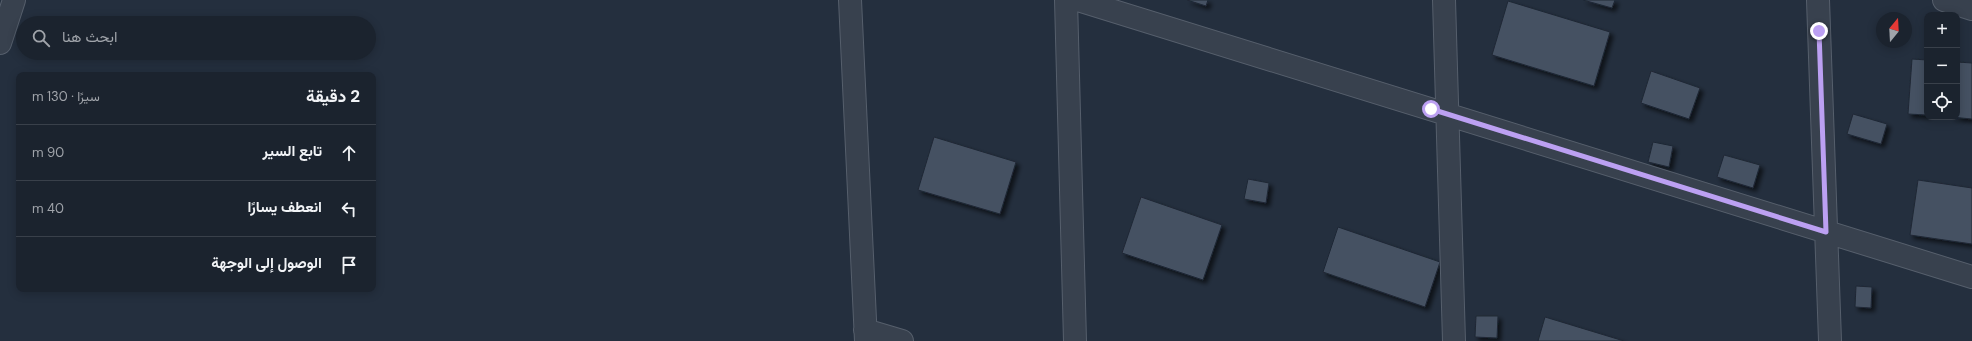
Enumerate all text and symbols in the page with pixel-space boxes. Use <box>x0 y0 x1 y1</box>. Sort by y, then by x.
north arrow <box>1876 12 1912 48</box>
map controls <box>1924 12 1960 120</box>
button: + <box>1924 12 1960 48</box>
search box <box>16 16 376 60</box>
route end <box>1810 22 1828 40</box>
icon: search <box>30 27 52 49</box>
text: ابحث هنا <box>62 27 117 47</box>
button: − <box>1924 48 1960 84</box>
button: locate <box>1924 84 1960 120</box>
text: 2 دقيقة <box>306 85 360 107</box>
text: سيرًا · 130 m <box>32 88 100 105</box>
route start <box>1422 100 1440 118</box>
text: تابع السير <box>263 141 322 161</box>
icon: ahead <box>338 142 360 164</box>
text: 90 m <box>32 144 64 161</box>
text: انعطف يسارًا <box>247 197 322 217</box>
icon: left <box>338 198 360 220</box>
text: 40 m <box>32 200 64 217</box>
text: الوصول إلى الوجهة <box>211 253 322 273</box>
icon: arrive <box>338 254 360 276</box>

